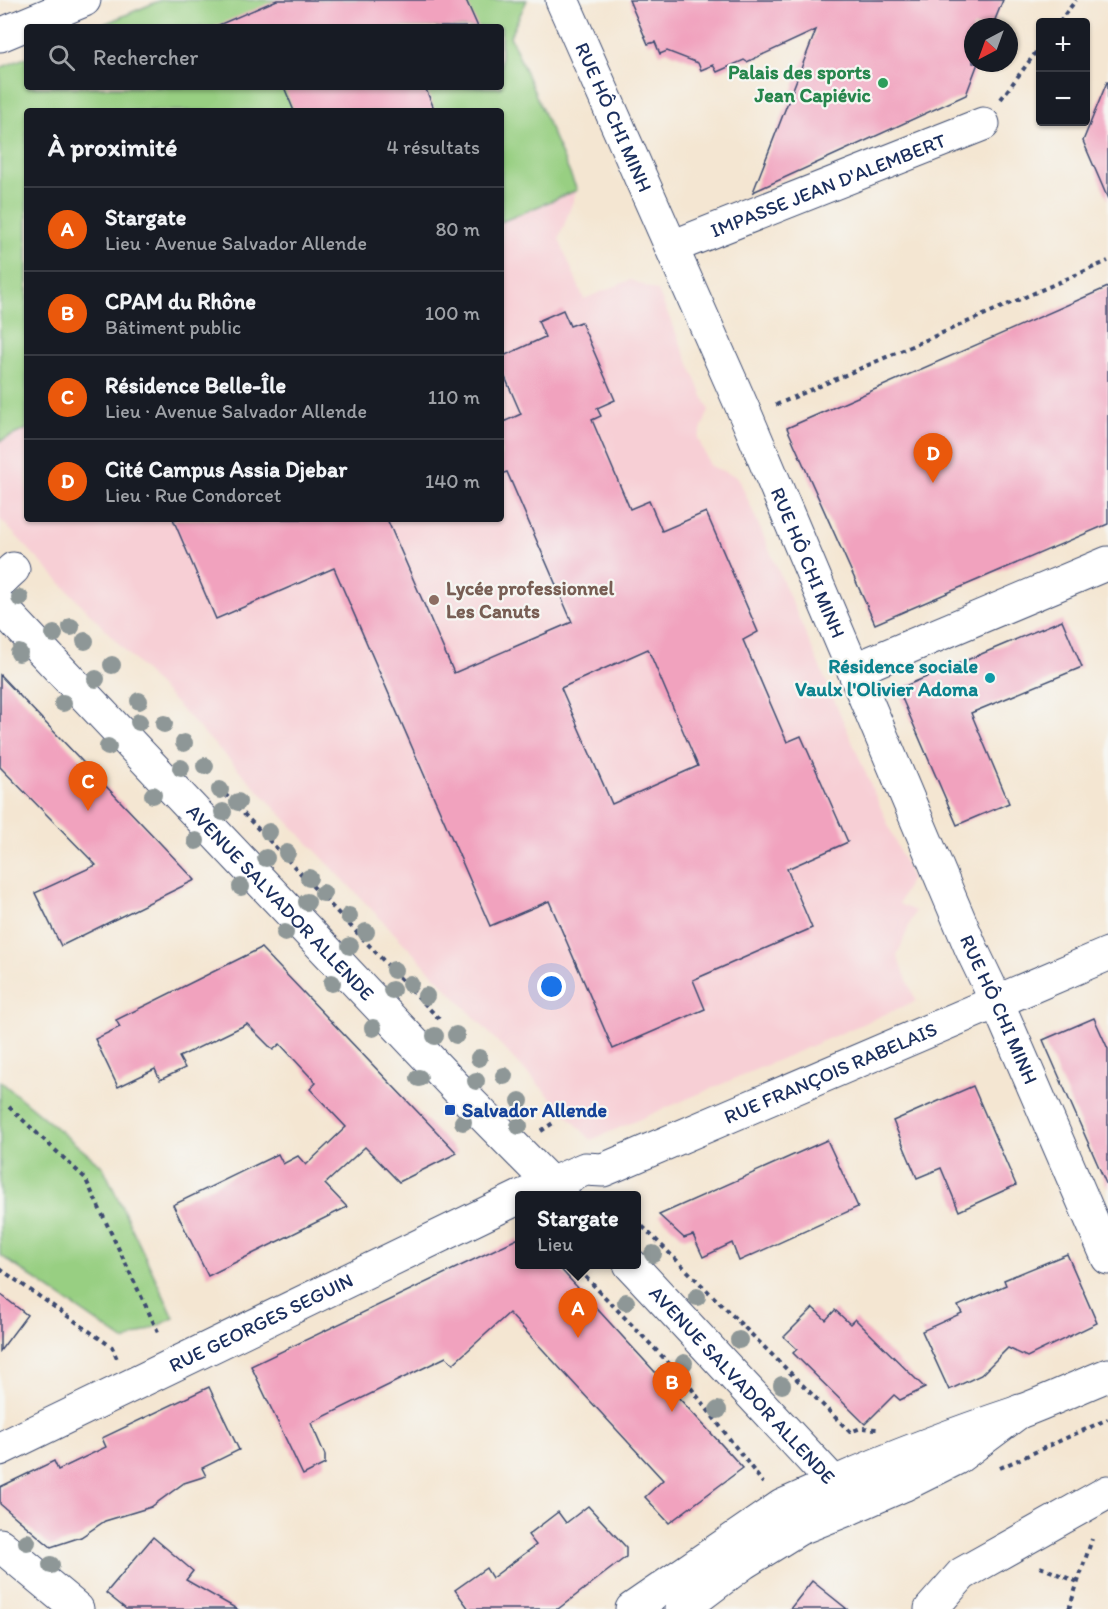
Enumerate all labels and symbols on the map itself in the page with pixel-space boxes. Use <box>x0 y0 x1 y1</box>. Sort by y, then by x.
north arrow <box>964 18 1018 72</box>
street label: RUE HÔ CHI MINH <box>570 38 657 196</box>
place label: Palais des sports Jean Capiévic <box>728 60 872 108</box>
marker: Palais des sports Jean Capiévic <box>876 76 890 90</box>
street label: IMPASSE JEAN D'ALEMBERT <box>707 128 949 243</box>
pin: D <box>914 434 952 483</box>
street label: RUE HÔ CHI MINH <box>766 484 851 641</box>
place label: Lycée professionnel Les Canuts <box>446 576 614 623</box>
marker: Lycée professionnel Les Canuts <box>427 593 441 607</box>
place label: Résidence sociale Vaulx l'Olivier Adoma <box>795 654 978 701</box>
marker: Résidence sociale Vaulx l'Olivier Adoma <box>983 671 997 685</box>
pin: C <box>68 762 107 811</box>
street label: AVENUE SALVADOR ALLENDE <box>182 799 379 1006</box>
street label: RUE HÔ CHI MINH <box>955 931 1043 1088</box>
your location <box>537 972 566 1001</box>
street label: RUE FRANÇOIS RABELAIS <box>720 1017 941 1129</box>
place label: Salvador Allende <box>462 1098 608 1122</box>
marker: Salvador Allende <box>443 1103 457 1117</box>
street label: RUE GEORGES SEGUIN <box>165 1268 357 1377</box>
street label: AVENUE SALVADOR ALLENDE <box>644 1281 840 1489</box>
pin: A <box>558 1288 598 1338</box>
pin: B <box>652 1362 692 1412</box>

